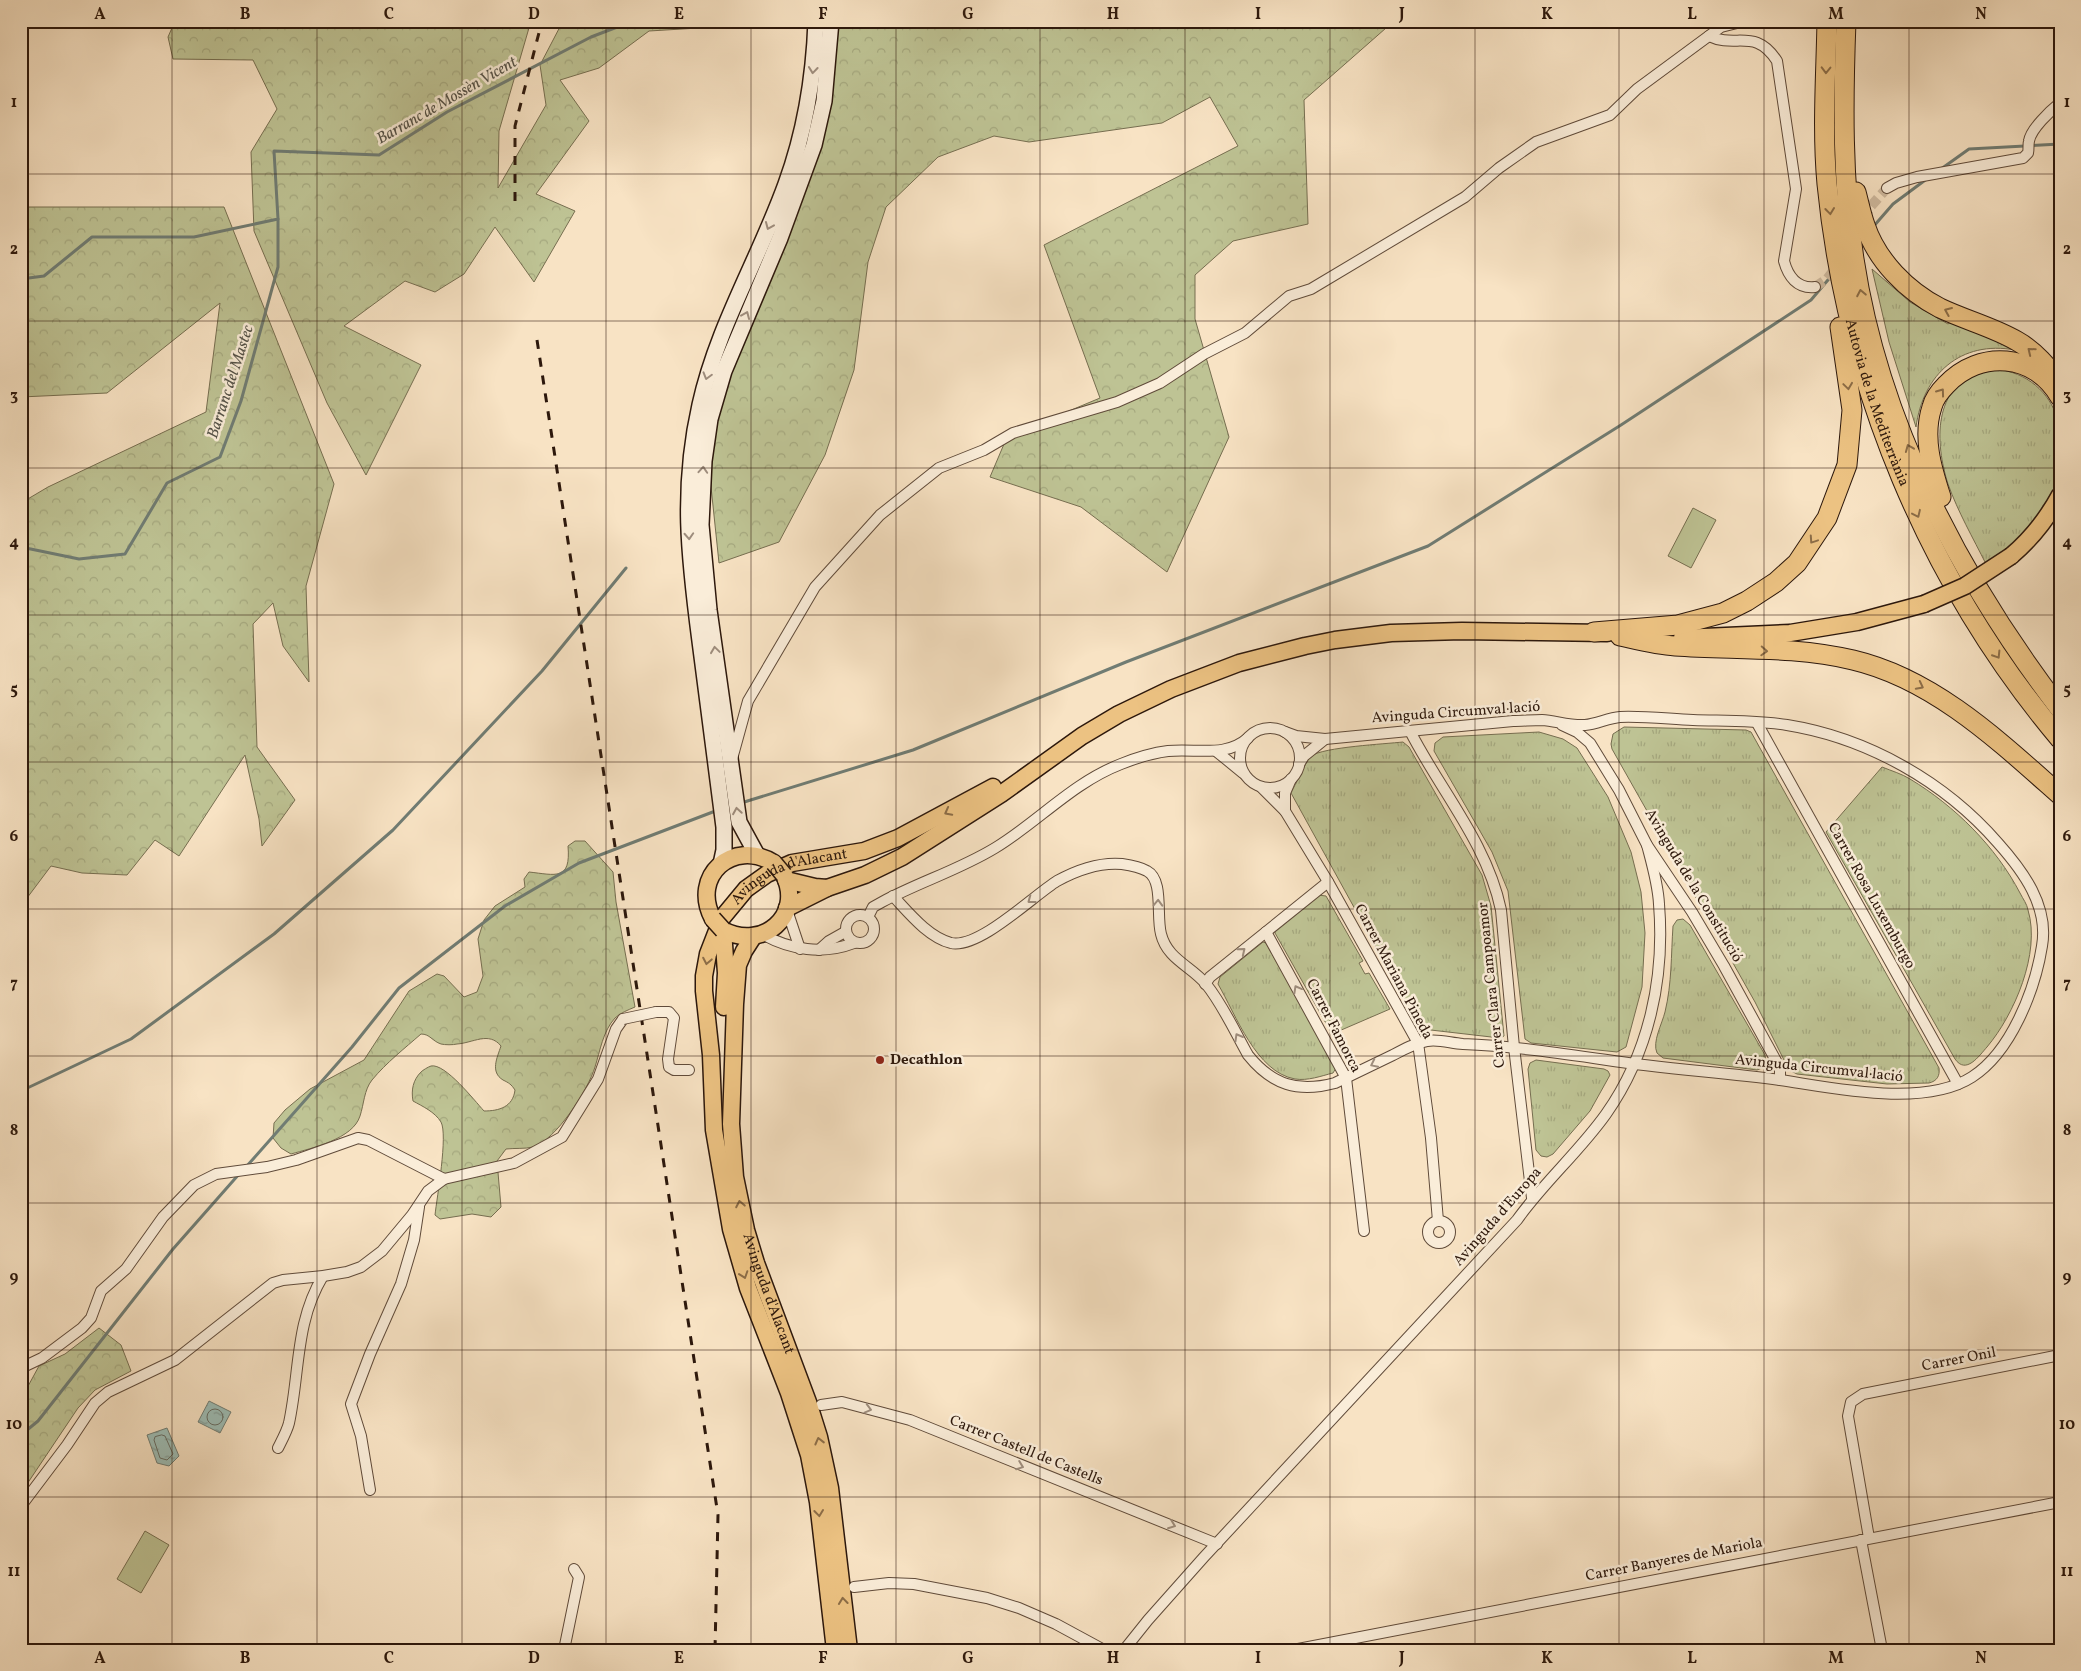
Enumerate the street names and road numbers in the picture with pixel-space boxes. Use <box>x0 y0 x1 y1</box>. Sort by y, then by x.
street label: Autovia de la Mediterrània <box>1839 317 1914 490</box>
street label: Avinguda Circumval·lació <box>1371 697 1541 729</box>
street label: Avinguda de la Constitució <box>1639 805 1747 967</box>
street label: Carrer Rosa Luxemburgo <box>1822 819 1920 973</box>
street label: Avinguda d'Alacant <box>726 843 849 910</box>
street label: Carrer Mariana Pineda <box>1348 901 1438 1043</box>
street label: Carrer Clara Campoamor <box>1473 901 1511 1069</box>
street label: Carrer Famorca <box>1300 975 1366 1077</box>
street label: Avinguda Circumval·lació <box>1734 1050 1904 1088</box>
street label: Avinguda d'Europa <box>1449 1163 1547 1271</box>
street label: Avinguda d'Alacant <box>737 1231 800 1357</box>
street label: Carrer Onil <box>1920 1343 1998 1377</box>
street label: Carrer Castell de Castells <box>946 1411 1106 1491</box>
street label: Carrer Banyeres de Mariola <box>1584 1533 1764 1587</box>

